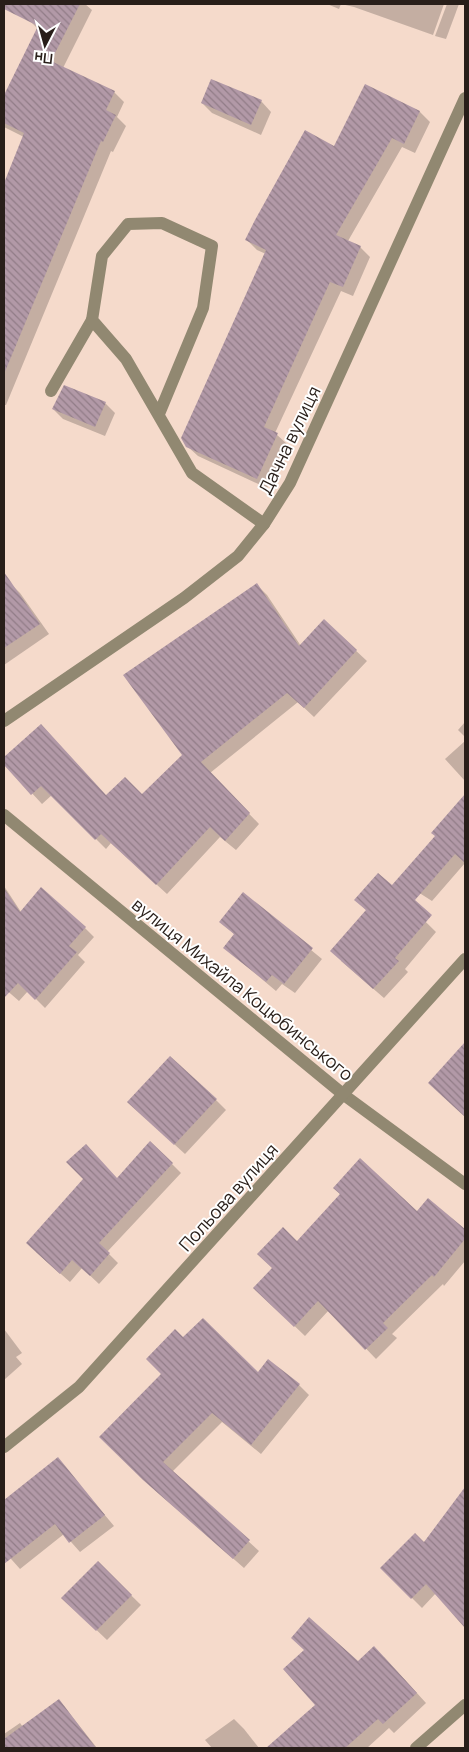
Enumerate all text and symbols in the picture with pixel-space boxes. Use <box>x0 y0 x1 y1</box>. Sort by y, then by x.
north arrow <box>20 20 70 70</box>
text: Пн <box>33 48 54 69</box>
street label: Дачна вулиця <box>252 382 326 498</box>
street label: вулиця Михайла Коцюбинського <box>127 892 359 1086</box>
street label: Польова вулиця <box>173 1138 283 1256</box>

